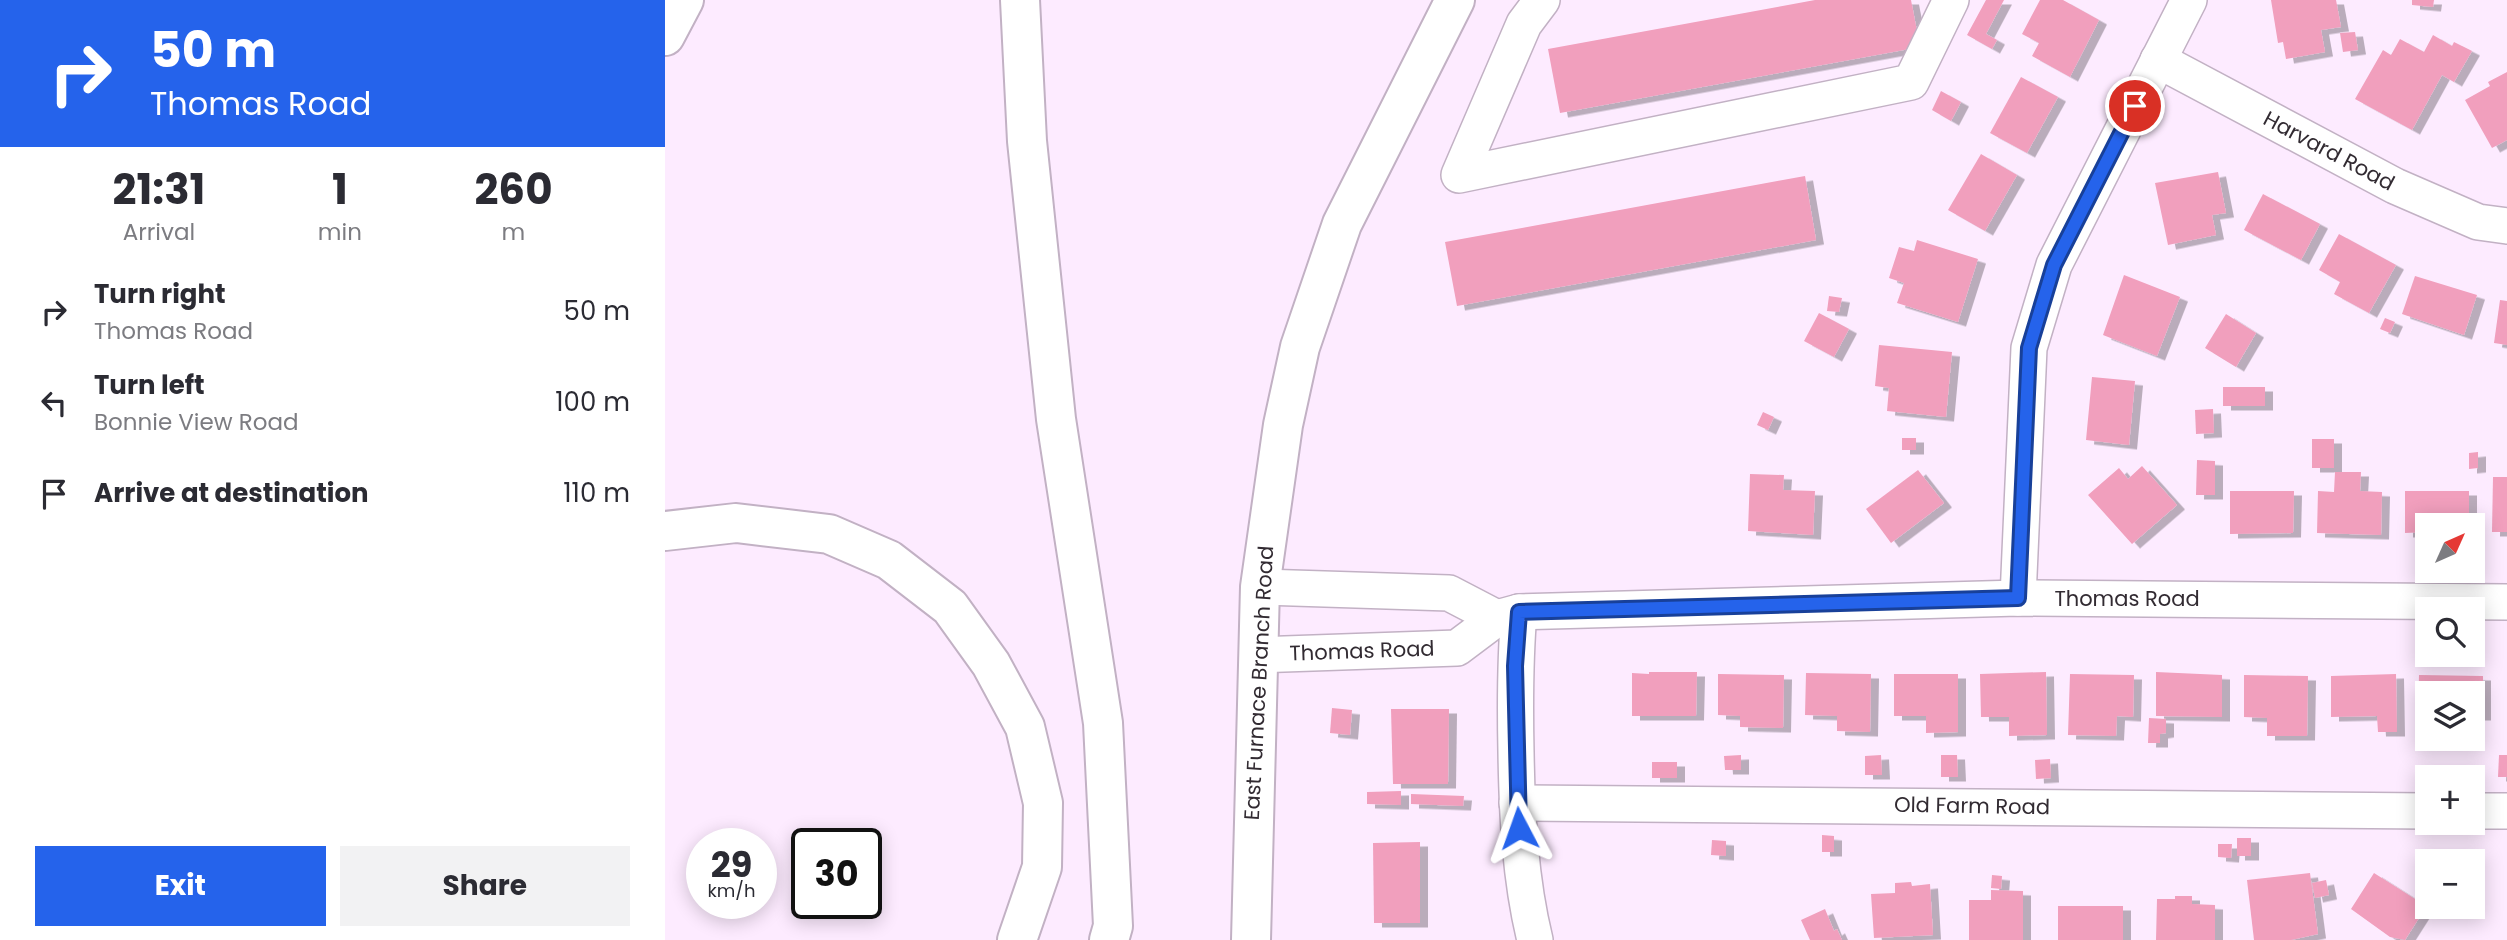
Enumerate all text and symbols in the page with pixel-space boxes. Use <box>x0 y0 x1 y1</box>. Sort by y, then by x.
text: 50 m <box>150 16 276 84</box>
icon: right <box>35 28 126 119</box>
pin <box>2105 76 2165 136</box>
text: Thomas Road <box>150 81 371 126</box>
icon: arrive <box>2116 87 2154 125</box>
street label: Harvard Road <box>2259 104 2400 197</box>
text: 21:31 <box>112 160 205 219</box>
text: 1 <box>332 160 348 219</box>
text: 260 <box>474 160 553 219</box>
text: Arrival <box>123 216 195 248</box>
text: min <box>318 216 362 248</box>
text: m <box>502 216 525 248</box>
text: Turn right <box>94 276 226 312</box>
icon: right <box>35 293 73 331</box>
text: 50 m <box>564 293 630 329</box>
text: Thomas Road <box>94 315 253 347</box>
text: Turn left <box>94 367 205 403</box>
icon: left <box>35 384 73 422</box>
text: 100 m <box>555 384 630 420</box>
text: Bonnie View Road <box>94 406 299 438</box>
icon: arrive <box>35 475 73 513</box>
text: Arrive at destination <box>94 475 369 511</box>
text: 110 m <box>563 475 630 511</box>
north arrow <box>2415 513 2485 583</box>
map controls <box>2415 513 2485 919</box>
street label: East Furnace Branch Road <box>1237 545 1280 821</box>
street label: Thomas Road <box>2054 584 2200 613</box>
button: search <box>2415 597 2485 667</box>
street label: Thomas Road <box>1289 633 1435 668</box>
button: layers <box>2415 681 2485 751</box>
button: + <box>2415 765 2485 835</box>
street label: Old Farm Road <box>1894 790 2050 821</box>
position arrow <box>1482 791 1556 865</box>
speed limit sign: 30 <box>791 828 882 919</box>
text: 29 <box>711 840 752 889</box>
button: Exit <box>35 846 326 926</box>
button: Share <box>340 846 630 926</box>
button: − <box>2415 849 2485 919</box>
text: km/h <box>708 878 755 903</box>

